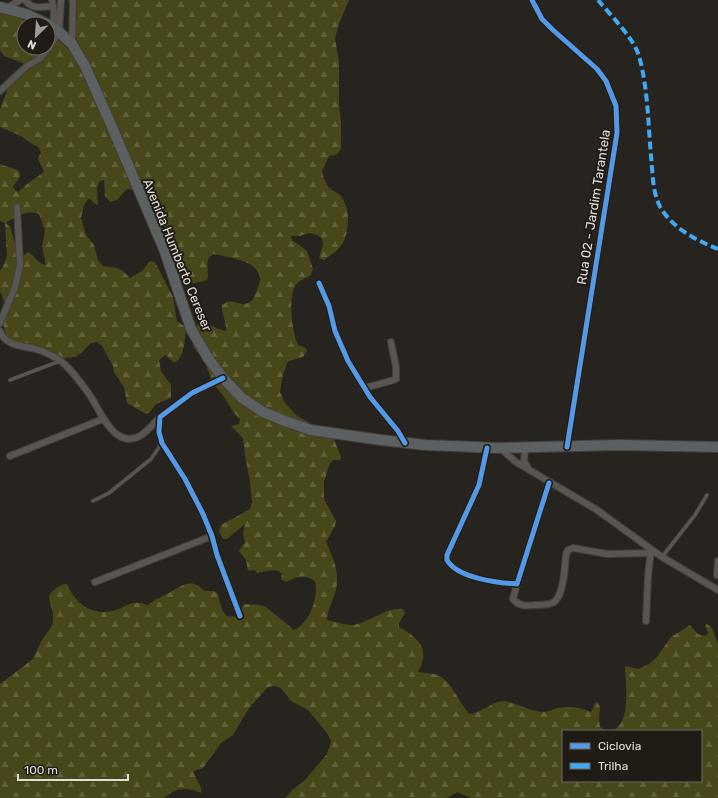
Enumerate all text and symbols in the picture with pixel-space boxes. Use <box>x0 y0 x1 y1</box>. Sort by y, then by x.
north arrow <box>16 16 56 56</box>
text: N <box>26 37 38 52</box>
street label: Rua 02 - Jardim Tarantela <box>574 129 613 286</box>
street label: Avenida Humberto Cereser <box>140 177 215 334</box>
legend <box>562 730 702 782</box>
text: Ciclovia <box>598 739 641 753</box>
scale bar <box>18 756 128 782</box>
text: Trilha <box>598 759 628 773</box>
text: 100 m <box>24 763 58 777</box>

